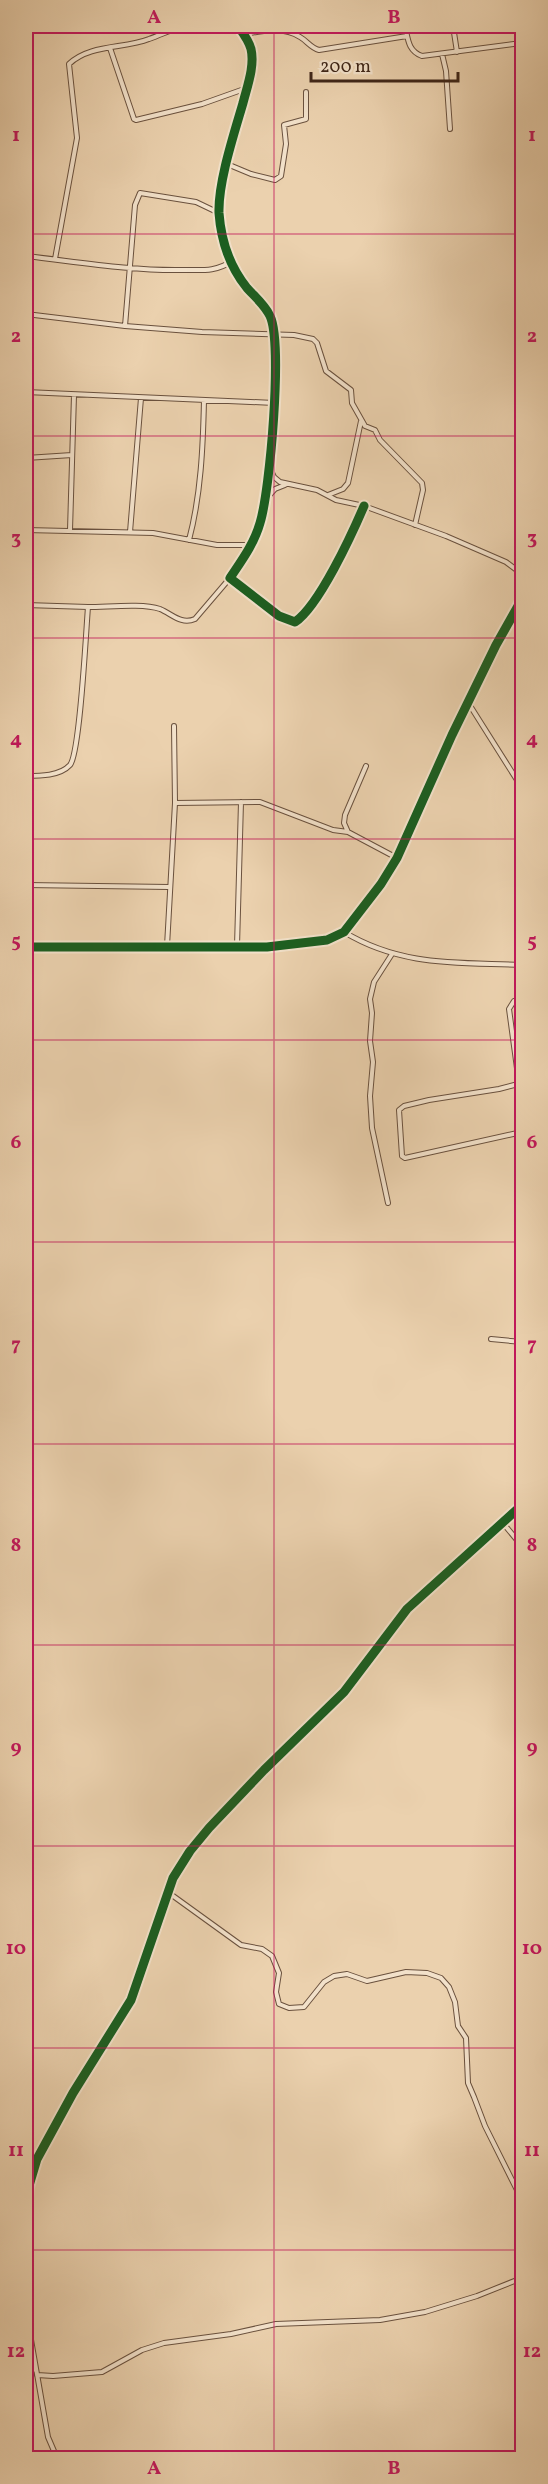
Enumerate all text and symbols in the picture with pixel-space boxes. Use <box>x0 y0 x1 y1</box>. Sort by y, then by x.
text: A <box>147 4 161 32</box>
text: B <box>387 4 401 32</box>
scale bar <box>311 45 458 83</box>
text: 200 m <box>320 55 371 80</box>
text: 1 <box>12 122 20 150</box>
text: 1 <box>528 122 536 150</box>
text: 2 <box>11 323 21 351</box>
text: 2 <box>527 323 537 351</box>
text: 3 <box>11 525 21 553</box>
text: 3 <box>527 525 537 553</box>
text: 4 <box>10 726 22 754</box>
text: 4 <box>526 726 538 754</box>
text: 5 <box>11 928 21 956</box>
text: 5 <box>527 928 537 956</box>
text: 6 <box>11 1129 22 1157</box>
text: 6 <box>527 1129 538 1157</box>
text: 7 <box>11 1331 21 1359</box>
text: 7 <box>527 1331 537 1359</box>
text: 8 <box>11 1532 21 1560</box>
text: 8 <box>527 1532 537 1560</box>
text: 9 <box>10 1734 22 1762</box>
text: 9 <box>526 1734 538 1762</box>
text: 10 <box>6 1935 26 1963</box>
text: 10 <box>522 1935 542 1963</box>
text: 11 <box>8 2137 24 2165</box>
text: 11 <box>524 2137 540 2165</box>
text: 12 <box>7 2338 25 2366</box>
text: 12 <box>523 2338 541 2366</box>
text: A <box>147 2455 161 2483</box>
text: B <box>387 2455 401 2483</box>

